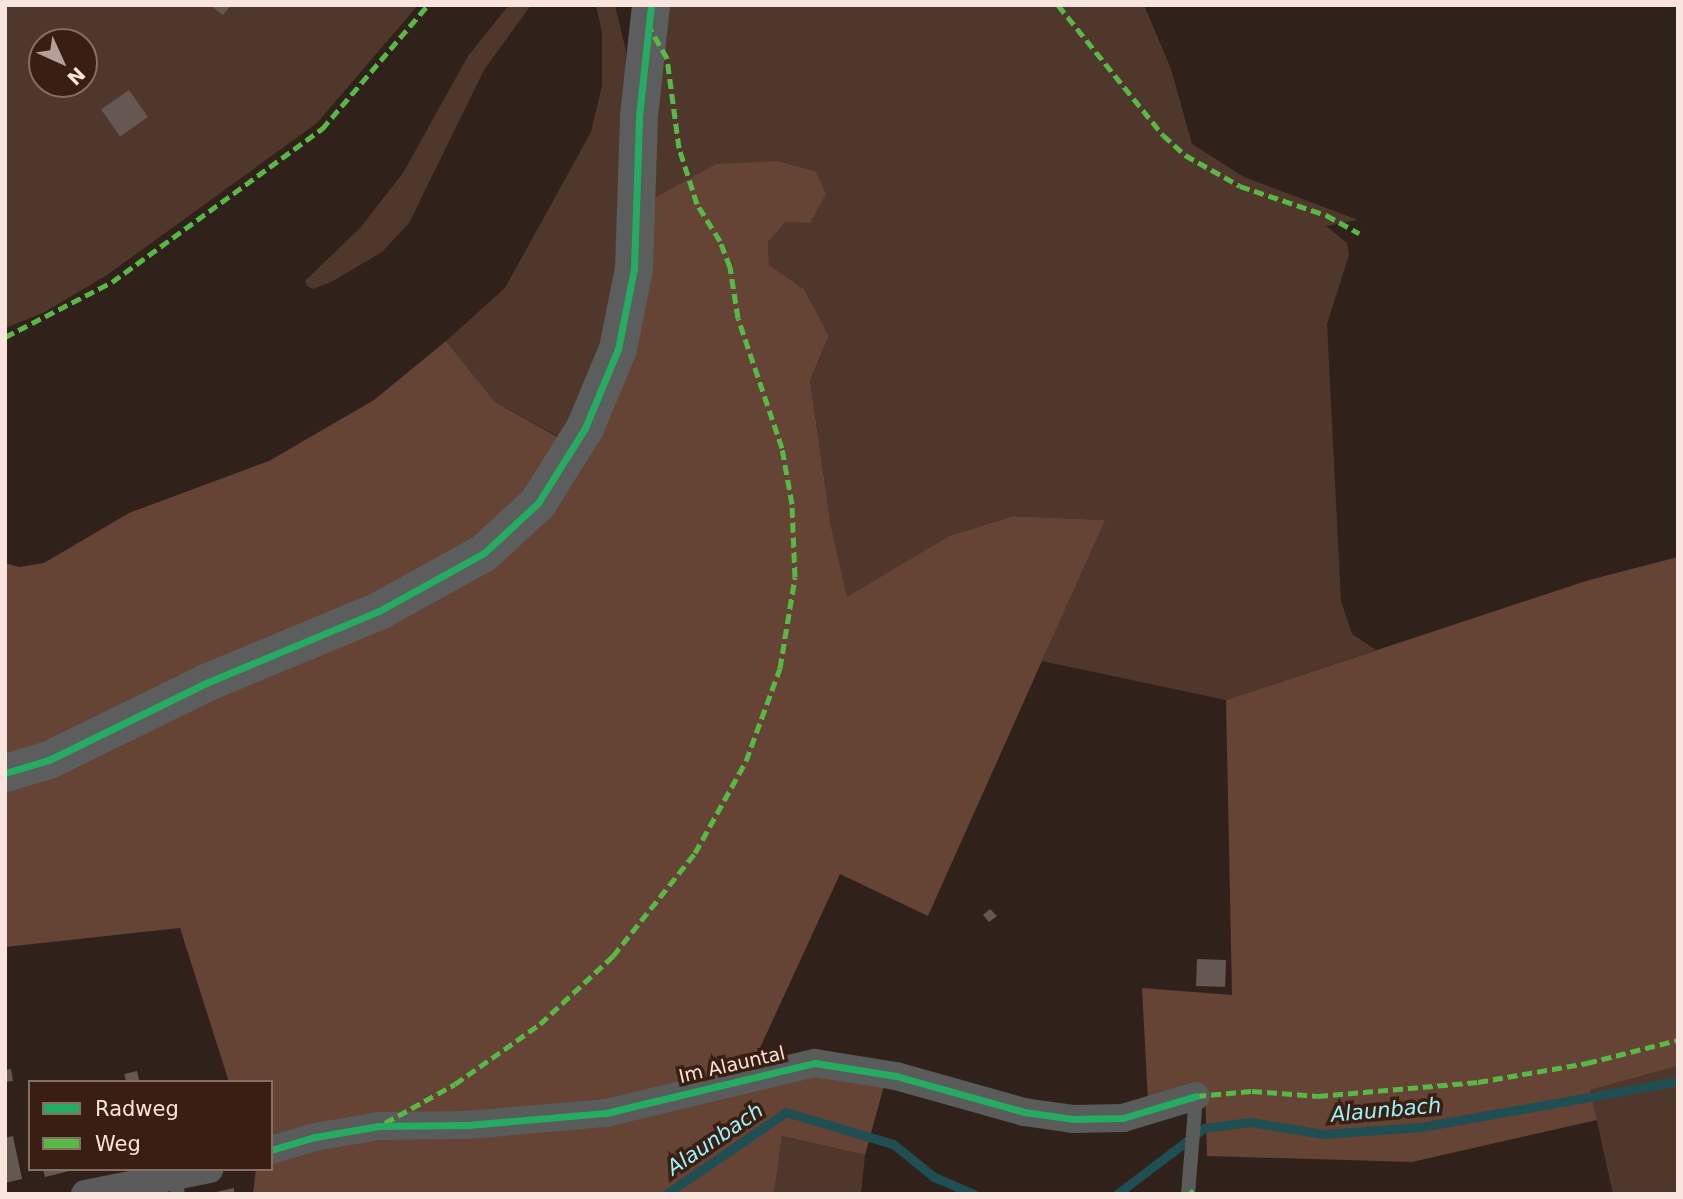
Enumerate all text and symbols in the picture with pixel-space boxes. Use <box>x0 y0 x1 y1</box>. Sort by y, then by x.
north arrow <box>28 28 98 98</box>
text: N <box>63 63 90 90</box>
street label: Im Alauntal <box>677 1042 787 1088</box>
legend <box>28 1080 273 1171</box>
water label: Alaunbach <box>1330 1093 1442 1127</box>
text: Radweg <box>95 1097 179 1121</box>
water label: Alaunbach <box>662 1098 768 1180</box>
text: Weg <box>95 1132 141 1156</box>

